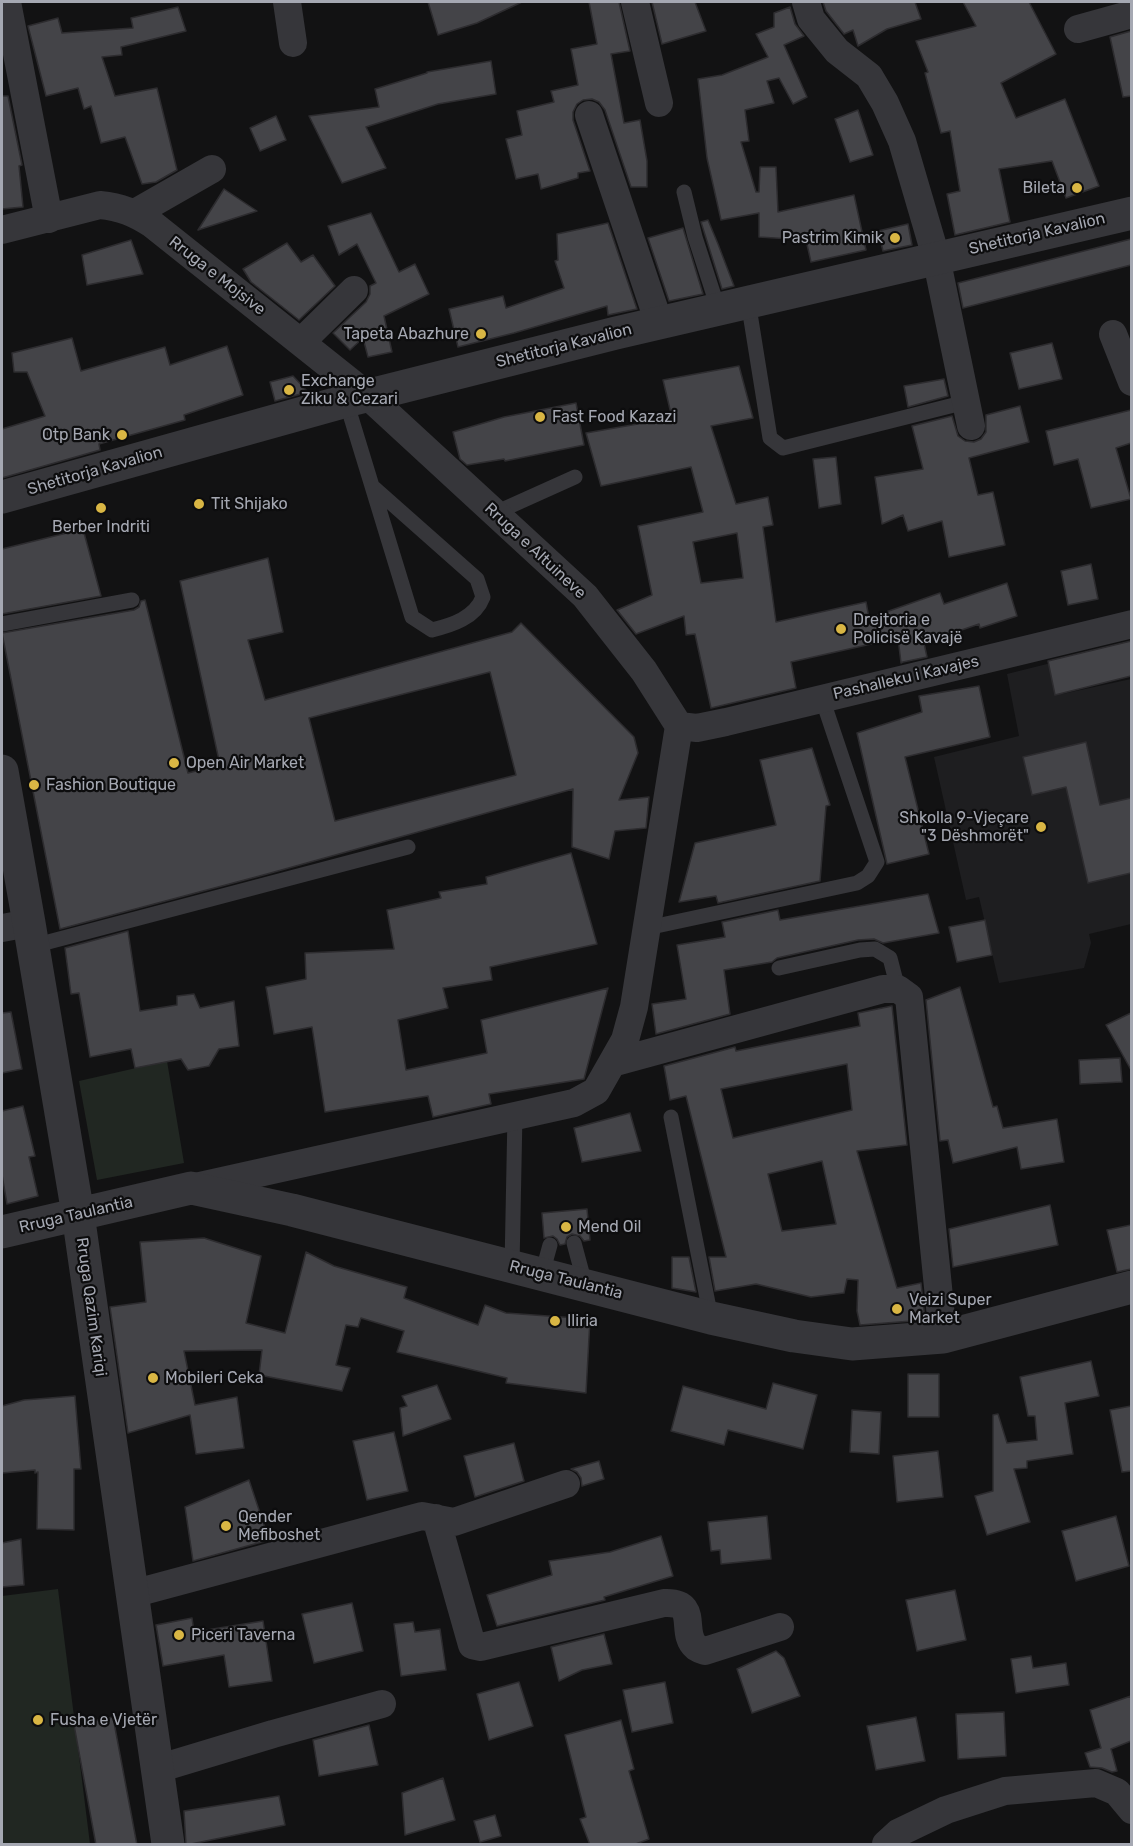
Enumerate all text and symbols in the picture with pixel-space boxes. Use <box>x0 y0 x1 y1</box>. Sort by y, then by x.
place label: Bileta <box>1023 178 1065 198</box>
marker: Bileta <box>1070 181 1084 195</box>
street label: Shetitorja Kavalion <box>967 209 1107 259</box>
place label: Pastrim Kimik <box>782 228 883 248</box>
marker: Pastrim Kimik <box>888 231 902 245</box>
street label: Rruga e Mojsive <box>165 232 269 320</box>
street label: Shetitorja Kavalion <box>494 320 634 372</box>
place label: Tapeta Abazhure <box>343 324 469 344</box>
marker: Tapeta Abazhure <box>474 327 488 341</box>
place label: Exchange Ziku & Cezari <box>301 371 398 409</box>
marker: Exchange Ziku & Cezari <box>282 383 296 397</box>
place label: Fast Food Kazazi <box>552 407 676 427</box>
marker: Fast Food Kazazi <box>533 410 547 424</box>
place label: Otp Bank <box>42 425 110 445</box>
marker: Otp Bank <box>115 428 129 442</box>
street label: Shetitorja Kavalion <box>25 443 165 499</box>
place label: Tit Shijako <box>211 494 288 514</box>
marker: Tit Shijako <box>192 497 206 511</box>
street label: Rruga e Altuineve <box>480 499 590 603</box>
marker: Berber Indriti <box>94 501 108 515</box>
place label: Berber Indriti <box>52 517 150 537</box>
place label: Drejtoria e Policisë Kavajë <box>853 610 963 648</box>
marker: Drejtoria e Policisë Kavajë <box>834 622 848 636</box>
street label: Pashalleku i Kavajes <box>831 652 981 704</box>
place label: Open Air Market <box>186 753 304 773</box>
marker: Open Air Market <box>167 756 181 770</box>
place label: Fashion Boutique <box>46 775 176 795</box>
marker: Fashion Boutique <box>27 778 41 792</box>
place label: Shkolla 9-Vjeçare "3 Dëshmorët" <box>899 808 1029 846</box>
marker: Shkolla 9-Vjeçare "3 Dëshmorët" <box>1034 820 1048 834</box>
street label: Rruga Taulantia <box>17 1193 135 1237</box>
place label: Mend Oil <box>578 1217 641 1237</box>
marker: Mend Oil <box>559 1220 573 1234</box>
street label: Rruga Qazim Kariqi <box>72 1236 110 1378</box>
street label: Rruga Taulantia <box>507 1257 625 1303</box>
place label: Veizi Super Market <box>909 1290 992 1328</box>
marker: Veizi Super Market <box>890 1302 904 1316</box>
place label: Iliria <box>567 1311 598 1331</box>
marker: Iliria <box>548 1314 562 1328</box>
place label: Mobileri Ceka <box>165 1368 264 1388</box>
marker: Mobileri Ceka <box>146 1371 160 1385</box>
place label: Qender Mefiboshet <box>238 1507 320 1545</box>
marker: Qender Mefiboshet <box>219 1519 233 1533</box>
place label: Piceri Taverna <box>191 1625 295 1645</box>
marker: Piceri Taverna <box>172 1628 186 1642</box>
place label: Fusha e Vjetër <box>50 1710 157 1730</box>
marker: Fusha e Vjetër <box>31 1713 45 1727</box>

